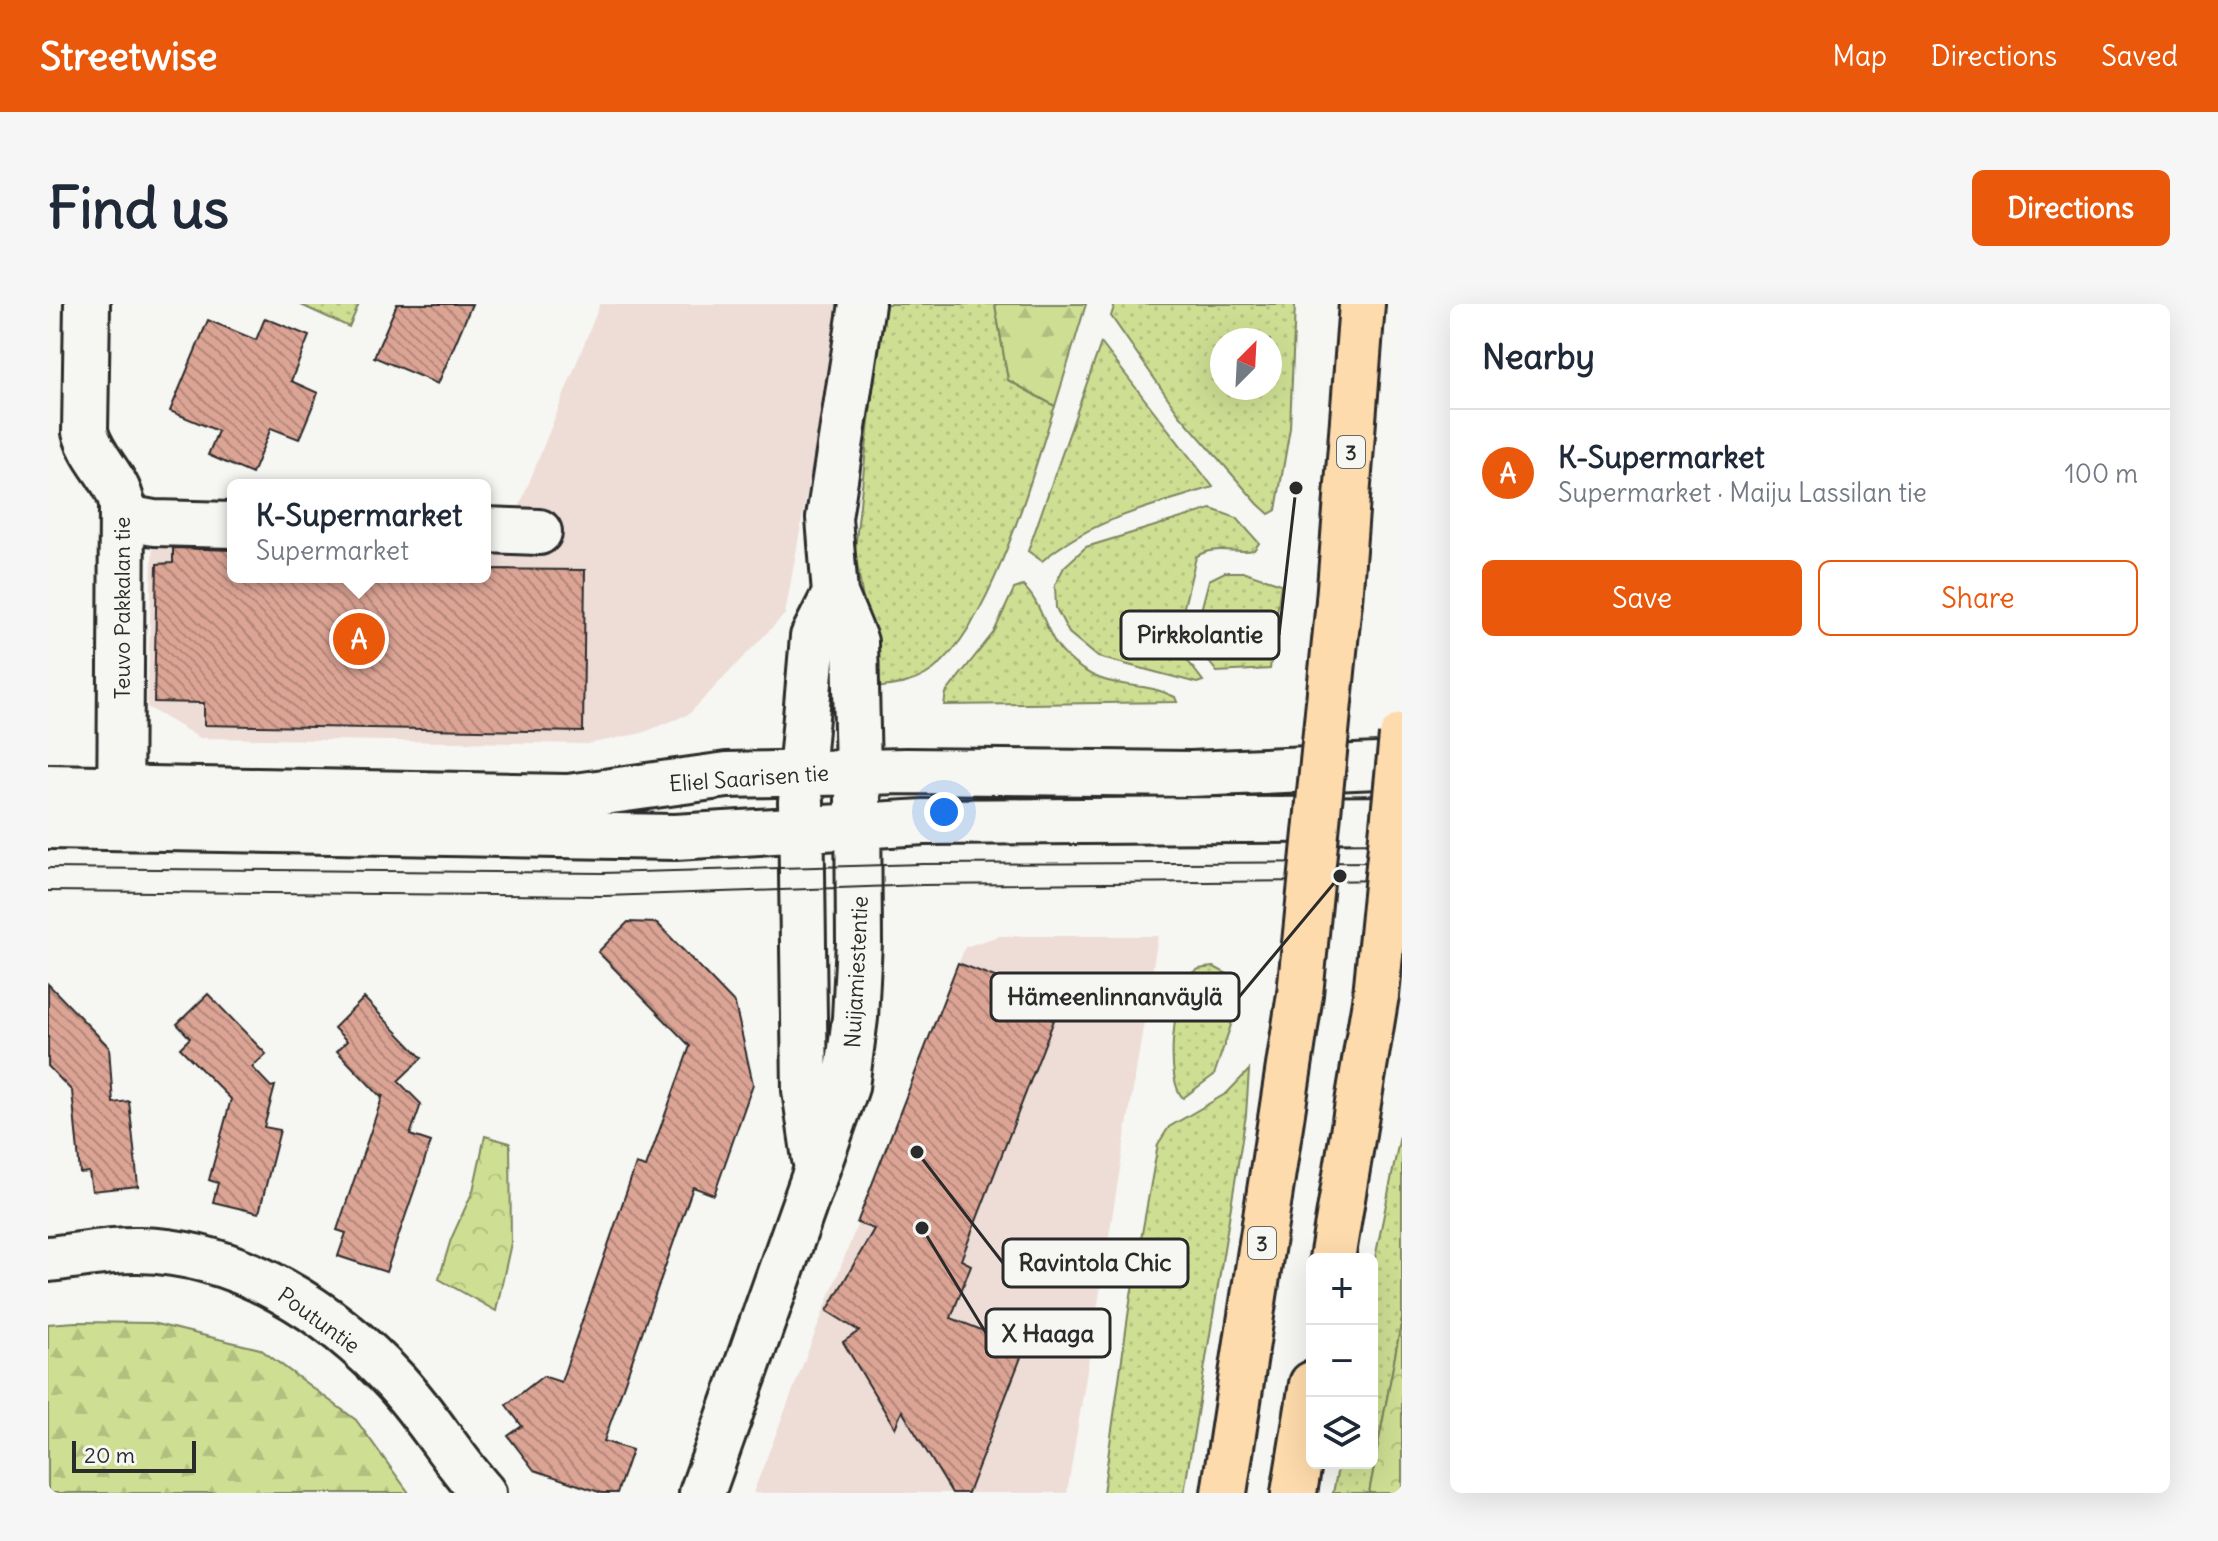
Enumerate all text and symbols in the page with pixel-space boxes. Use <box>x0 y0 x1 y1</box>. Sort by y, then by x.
text: Streetwise <box>40 33 218 80</box>
text: Map <box>1832 38 1887 74</box>
text: Directions <box>1931 38 2057 74</box>
text: Saved <box>2101 38 2178 74</box>
button: Directions <box>1972 170 2170 246</box>
text: Find us <box>48 173 229 243</box>
north arrow <box>1210 328 1282 400</box>
text: Nearby <box>1482 335 1595 378</box>
road number: 3 <box>1337 436 1365 468</box>
text: K-Supermarket <box>1558 438 1765 476</box>
text: A <box>1500 457 1516 490</box>
text: 100 m <box>2064 457 2138 490</box>
text: Supermarket · Maiju Lassilan tie <box>1558 476 1927 509</box>
popup <box>227 479 491 583</box>
text: K-Supermarket <box>256 496 462 534</box>
street label: Teuvo Pakkalan tie <box>108 517 136 699</box>
text: Supermarket <box>256 534 409 567</box>
button: Save <box>1482 560 1802 636</box>
button: Share <box>1818 560 2138 636</box>
pin: A <box>333 609 385 669</box>
callout: Pirkkolantie <box>1121 611 1279 659</box>
text: Pirkkolantie <box>1137 619 1263 649</box>
street label: Eliel Saarisen tie <box>668 758 830 798</box>
your location <box>924 792 964 832</box>
street label: Nuijamiestentie <box>838 895 874 1049</box>
callout: Hämeenlinnanväylä <box>991 973 1239 1021</box>
text: Hämeenlinnanväylä <box>1007 981 1223 1011</box>
road number: 3 <box>1248 1227 1276 1259</box>
callout: Ravintola Chic <box>1003 1239 1188 1287</box>
text: Ravintola Chic <box>1018 1247 1172 1277</box>
map controls <box>1306 1253 1378 1469</box>
button: + <box>1306 1253 1378 1325</box>
street label: Poutuntie <box>272 1281 366 1359</box>
callout: X Haaga <box>986 1309 1110 1357</box>
text: X Haaga <box>1002 1318 1094 1348</box>
button: − <box>1306 1325 1378 1397</box>
button: layers <box>1306 1397 1378 1469</box>
scale bar <box>72 1437 196 1473</box>
text: 20 m <box>84 1441 135 1469</box>

